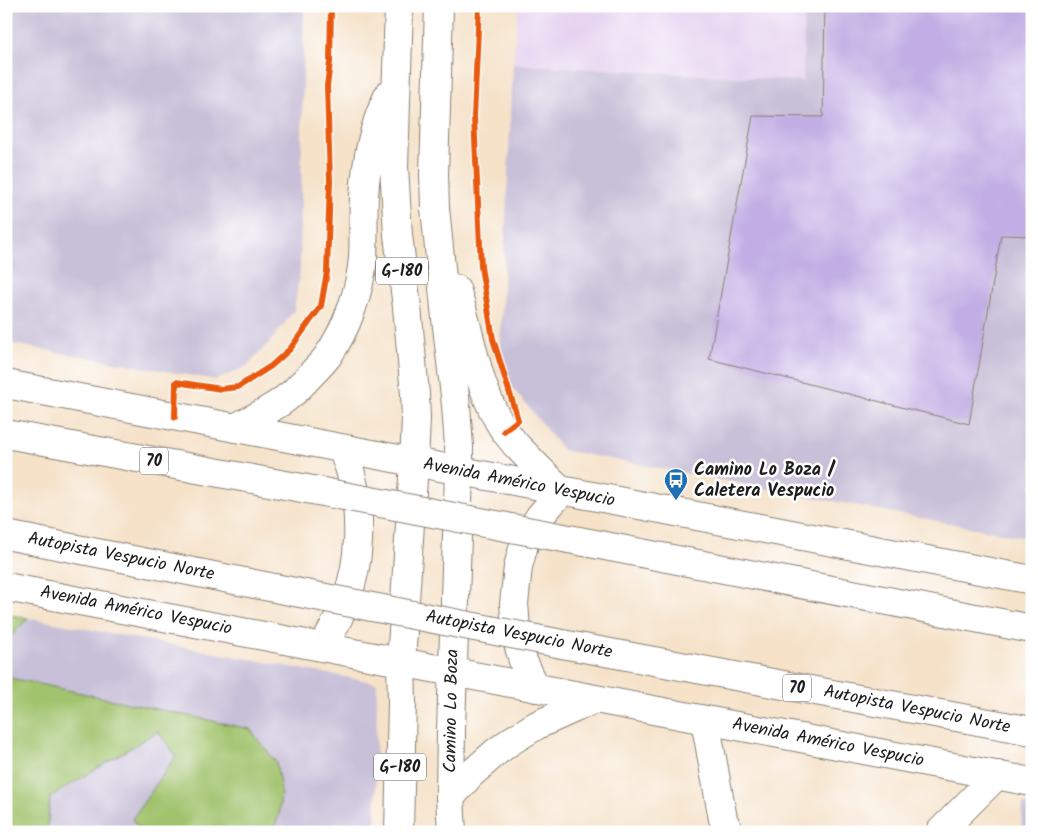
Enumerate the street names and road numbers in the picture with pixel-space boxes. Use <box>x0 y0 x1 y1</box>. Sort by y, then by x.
road number: G-180 <box>376 258 428 284</box>
road number: 70 <box>140 448 168 474</box>
street label: Avenida Américo Vespucio <box>421 450 617 516</box>
street label: Autopista Vespucio Norte <box>25 525 217 589</box>
street label: Avenida Américo Vespucio <box>38 578 234 644</box>
street label: Autopista Vespucio Norte <box>423 603 615 667</box>
street label: Camino Lo Boza <box>436 649 468 773</box>
road number: 70 <box>783 674 811 701</box>
street label: Autopista Vespucio Norte <box>821 678 1013 742</box>
street label: Avenida Américo Vespucio <box>730 710 926 776</box>
road number: G-180 <box>374 754 426 780</box>

